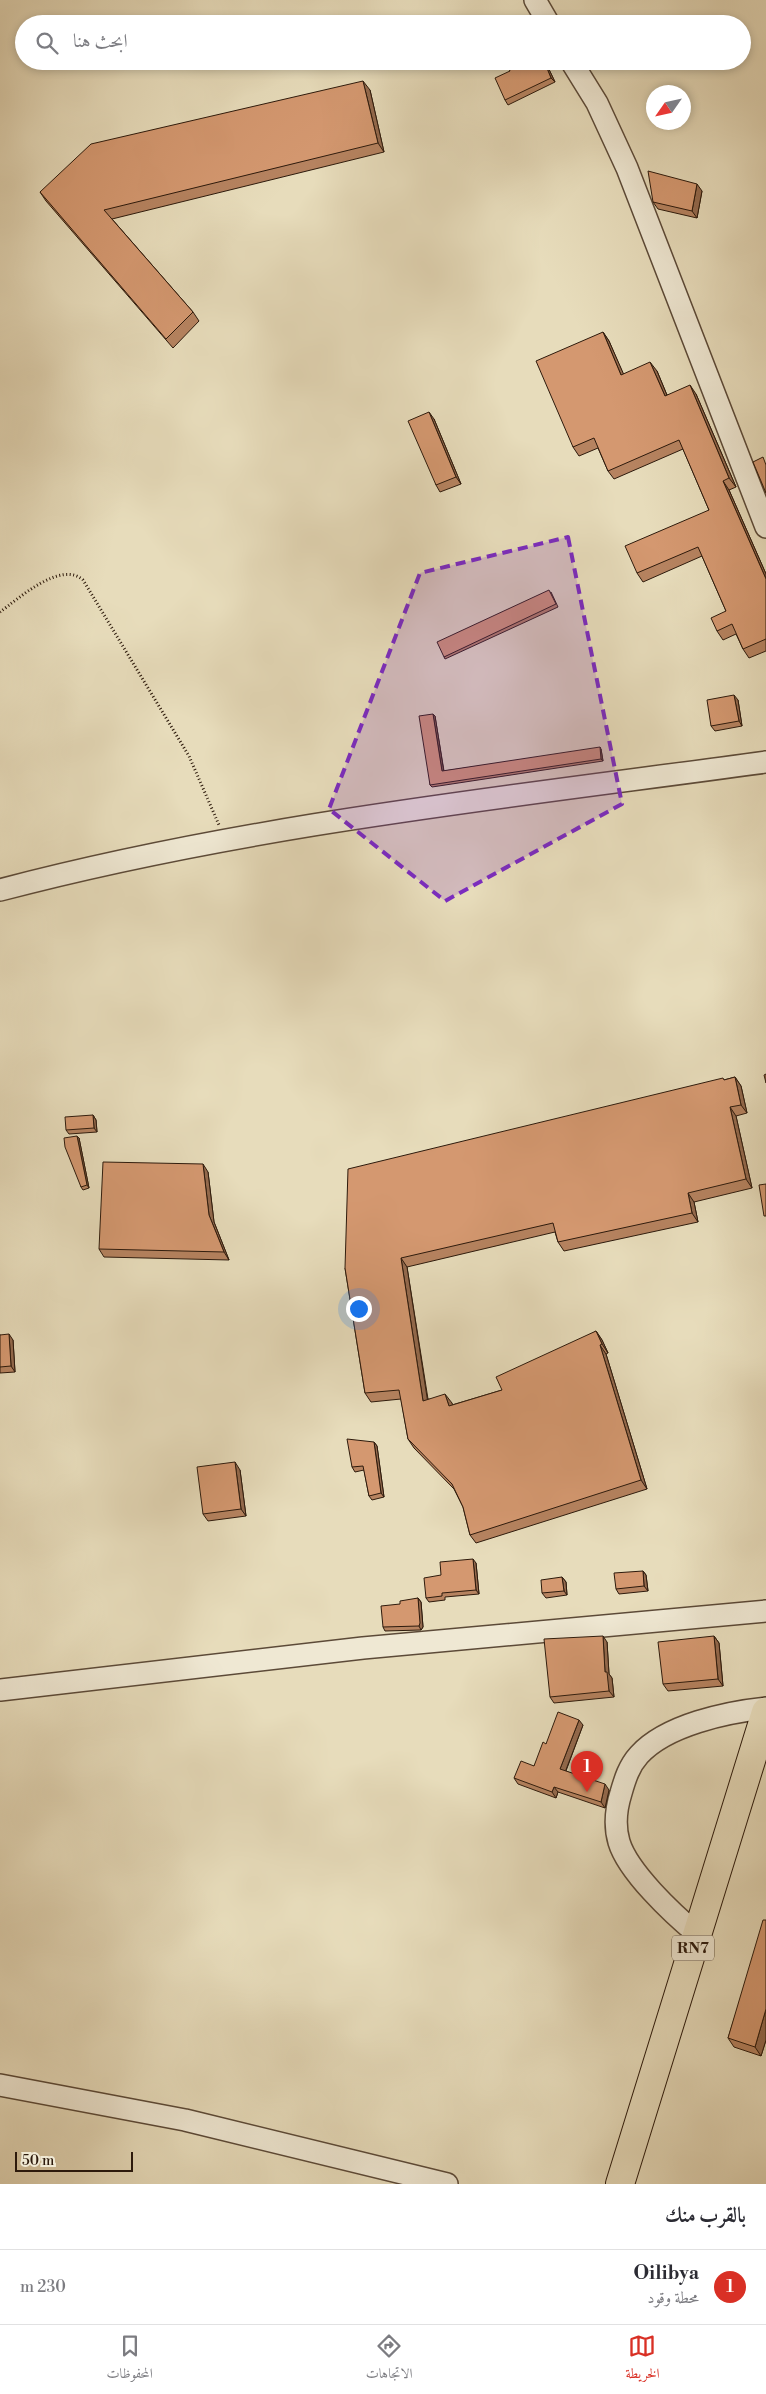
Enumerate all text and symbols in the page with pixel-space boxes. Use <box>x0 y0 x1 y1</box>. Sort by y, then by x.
search box <box>15 15 751 70</box>
icon: search <box>33 29 61 57</box>
text: ابحث هنا <box>73 29 128 53</box>
north arrow <box>646 85 691 130</box>
your location <box>346 1296 372 1322</box>
pin: 1 <box>571 1751 603 1792</box>
road number: RN7 <box>672 1936 714 1960</box>
scale bar <box>15 2149 132 2172</box>
text: 50 m <box>22 2152 54 2170</box>
text: بالقرب منك <box>665 2203 746 2229</box>
text: Oilibya <box>633 2261 699 2285</box>
text: 230 m <box>20 2277 66 2297</box>
text: 1 <box>726 2277 734 2297</box>
text: محطة وقود <box>647 2288 699 2308</box>
tab: المحفوظات <box>107 2332 153 2387</box>
tab: الاتجاهات <box>366 2332 412 2387</box>
tab: الخريطة <box>625 2332 660 2387</box>

